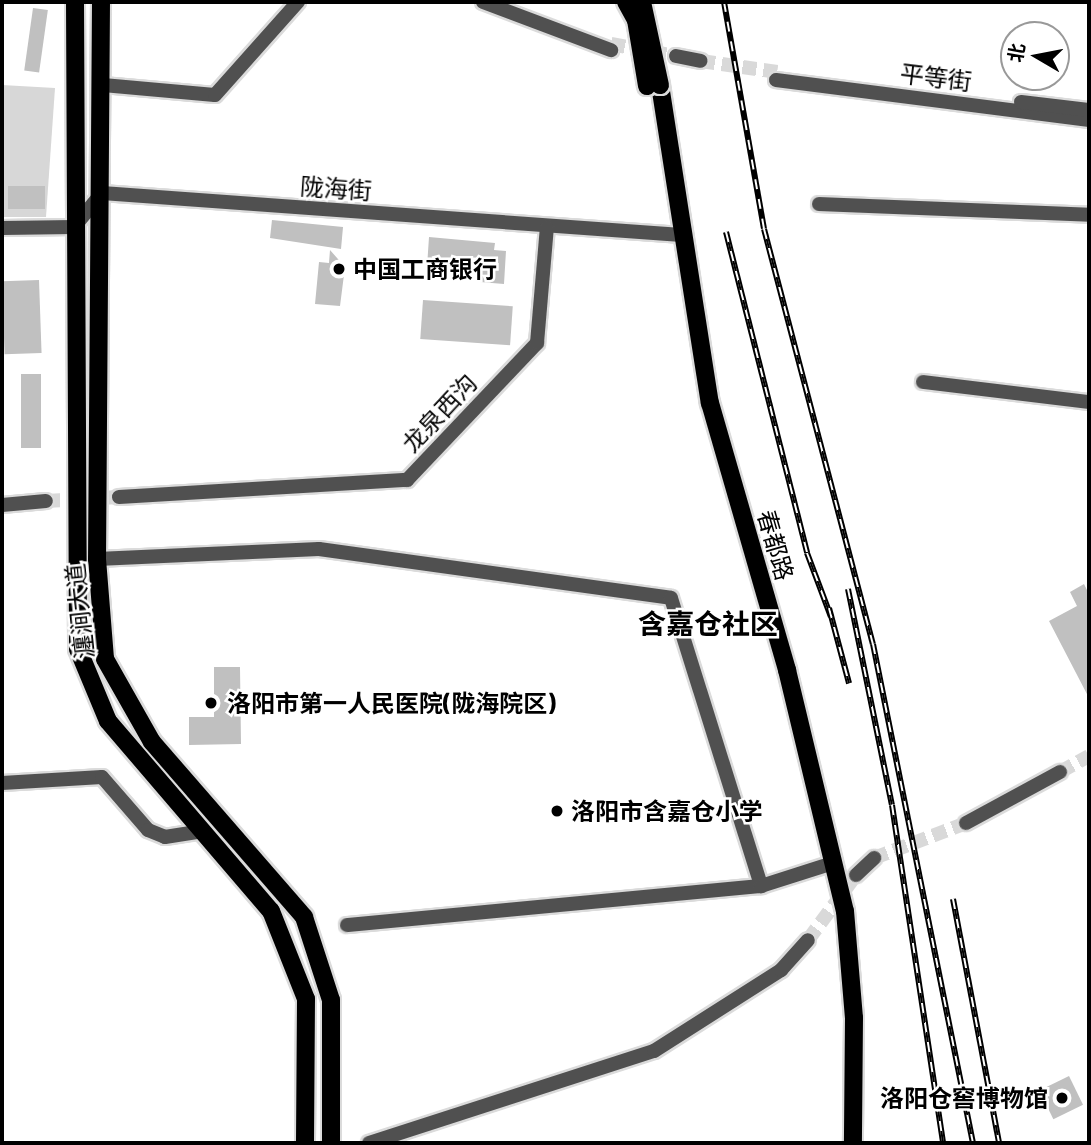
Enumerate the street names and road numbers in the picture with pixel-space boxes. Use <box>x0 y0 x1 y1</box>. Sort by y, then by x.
street label: 平等街 <box>899 58 973 96</box>
street label: 陇海街 <box>299 171 373 205</box>
street label: 龙泉西沟 <box>396 368 482 458</box>
street label: 春都路 <box>752 506 800 584</box>
street label: 瀍涧大道 <box>60 562 98 660</box>

